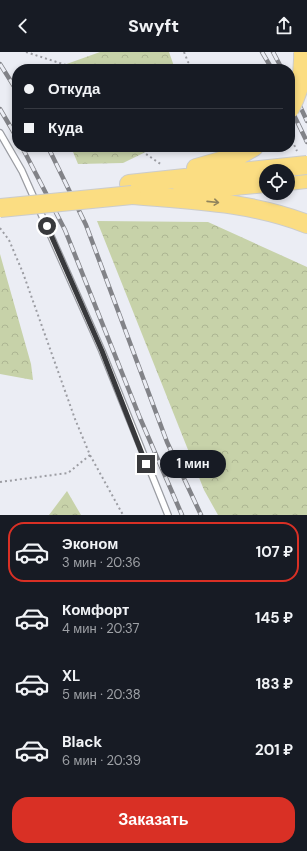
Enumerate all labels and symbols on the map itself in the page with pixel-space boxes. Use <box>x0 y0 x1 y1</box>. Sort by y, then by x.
one-way arrow <box>206 198 219 205</box>
route start <box>38 217 56 235</box>
callout: 1 мин <box>160 450 226 478</box>
route end <box>137 455 155 473</box>

